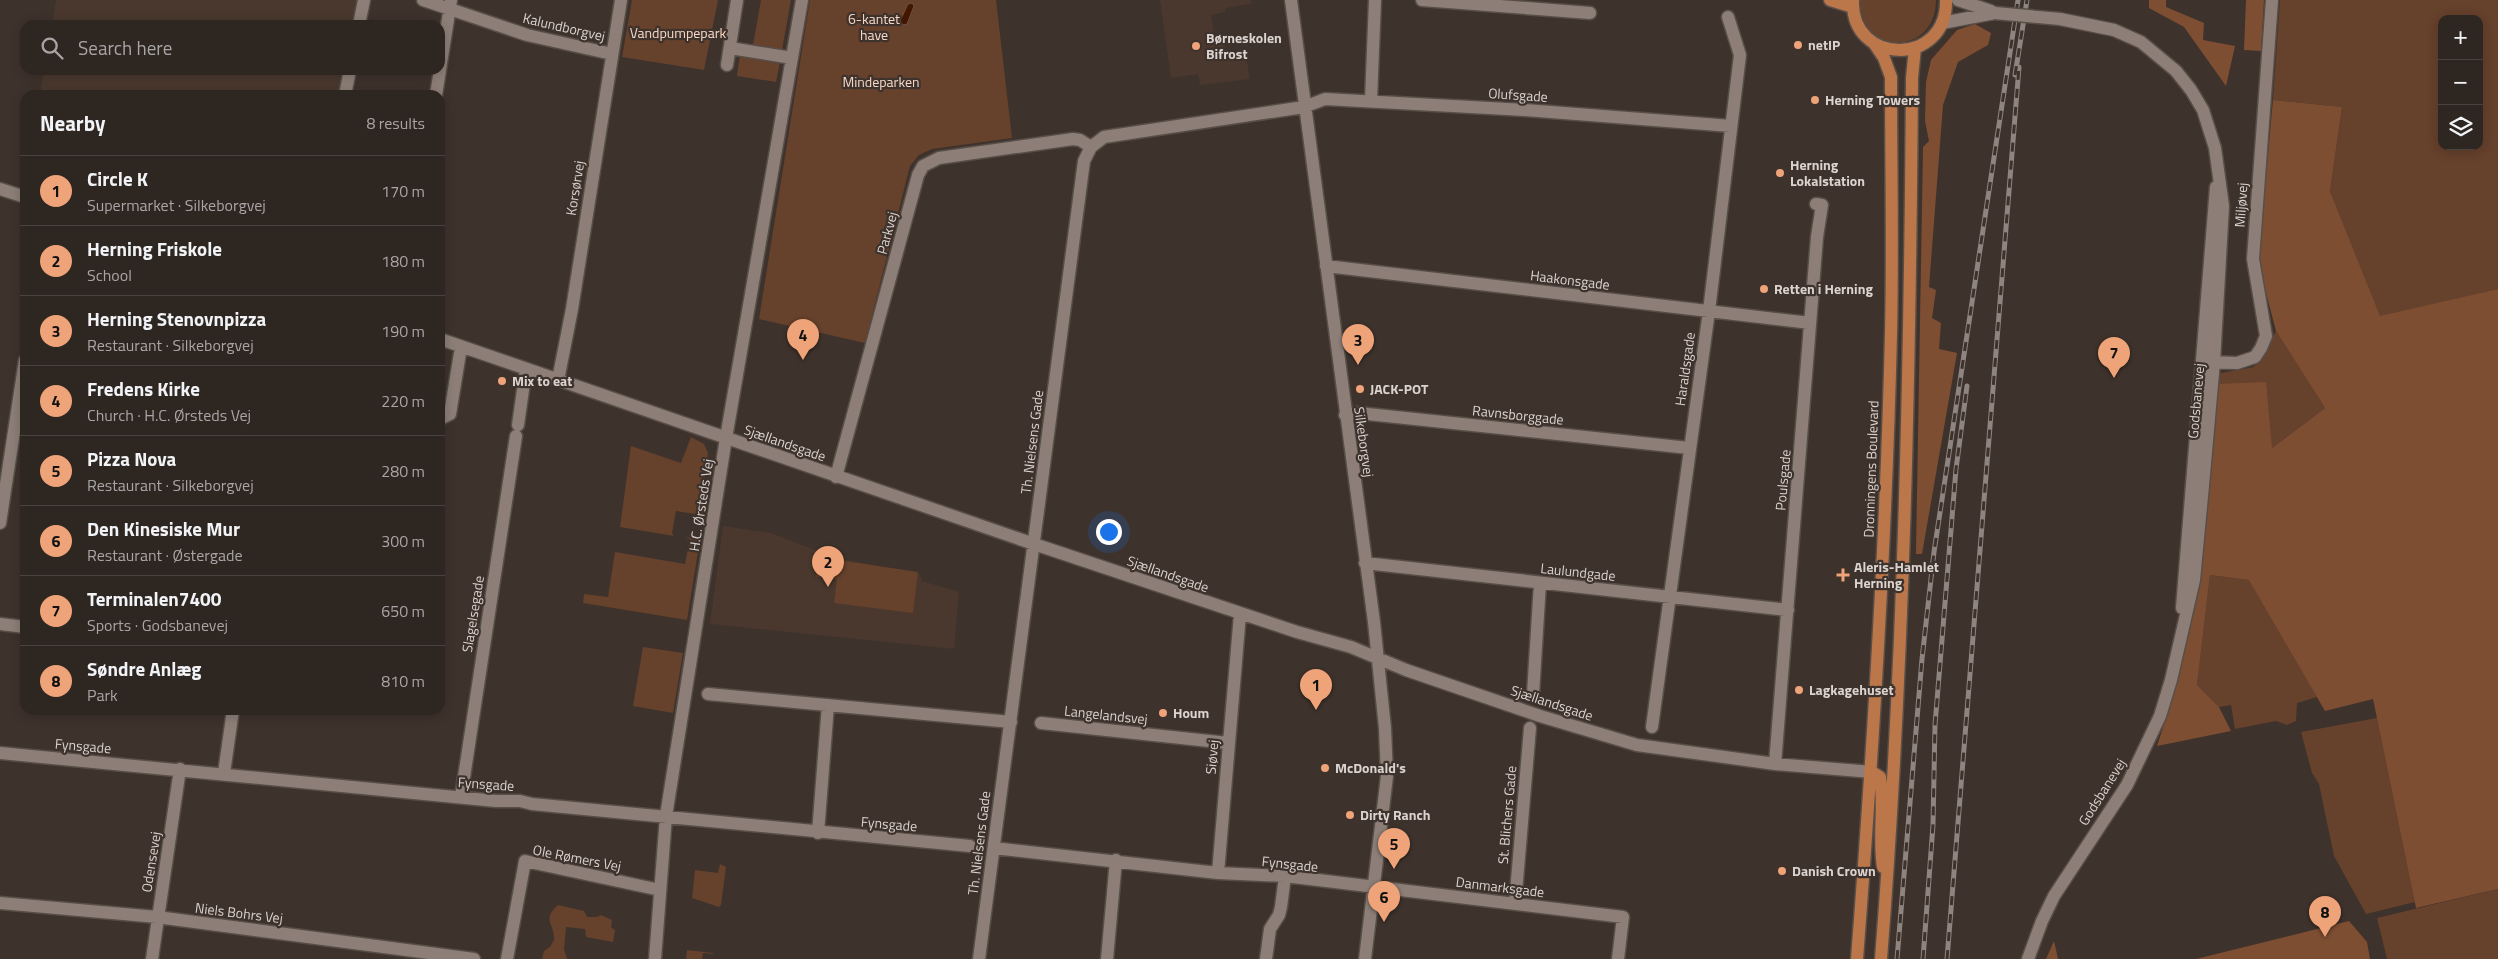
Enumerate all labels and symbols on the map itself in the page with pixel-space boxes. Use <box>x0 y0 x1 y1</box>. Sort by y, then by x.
street label: Kalundborgvej <box>521 7 607 46</box>
park label: 6-kantet have <box>848 8 900 45</box>
park label: Vandpumpepark <box>630 22 727 43</box>
place label: Børneskolen Bifrost <box>1206 27 1282 64</box>
place label: netIP <box>1808 34 1840 55</box>
marker: netIP <box>1792 39 1804 51</box>
marker: Børneskolen Bifrost <box>1190 40 1202 52</box>
park label: Mindeparken <box>842 71 920 92</box>
street label: Olufsgade <box>1488 82 1549 107</box>
place label: Herning Towers <box>1825 89 1920 110</box>
marker: Herning Towers <box>1809 94 1821 106</box>
place label: Herning Lokalstation <box>1790 154 1865 191</box>
street label: Korsørvej <box>560 159 589 217</box>
marker: Herning Lokalstation <box>1774 167 1786 179</box>
street label: Miljøvej <box>2228 182 2253 228</box>
street label: Parkvej <box>871 209 902 257</box>
street label: Haakonsgade <box>1529 264 1611 295</box>
place label: Retten i Herning <box>1774 278 1873 299</box>
marker: Retten i Herning <box>1758 283 1770 295</box>
pin: 4 <box>787 319 819 360</box>
pin: 3 <box>1342 324 1374 365</box>
street label: Haraldsgade <box>1669 331 1700 407</box>
pin: 7 <box>2098 337 2130 378</box>
street label: Godsbanevej <box>2182 362 2209 439</box>
place label: Mix to eat <box>512 370 572 391</box>
marker: Mix to eat <box>496 375 508 387</box>
place label: JACK-POT <box>1370 378 1429 399</box>
marker: JACK-POT <box>1354 383 1366 395</box>
street label: Th. Nielsens Gade <box>1015 389 1048 495</box>
street label: Ravnsborggade <box>1471 399 1565 430</box>
street label: Dronningens Boulevard <box>1858 400 1883 538</box>
street label: Silkeborgvej <box>1349 405 1380 479</box>
street label: Sjællandsgade <box>741 419 829 466</box>
street label: Poulsgade <box>1769 448 1796 511</box>
street label: H.C. Ørsteds Vej <box>683 457 718 553</box>
your location <box>1096 519 1122 545</box>
pin: 2 <box>812 546 844 587</box>
street label: Sjællandsgade <box>1124 550 1212 597</box>
place label: Aleris-Hamlet Herning <box>1854 556 1939 593</box>
street label: Laulundgade <box>1539 557 1617 586</box>
marker: Aleris-Hamlet Herning <box>1836 568 1850 582</box>
street label: Slagelsegade <box>456 574 489 654</box>
pin: 1 <box>1300 669 1332 710</box>
street label: Sjællandsgade <box>1508 679 1596 726</box>
place label: Lagkagehuset <box>1809 679 1894 700</box>
marker: Lagkagehuset <box>1793 684 1805 696</box>
street label: Langelandsvej <box>1063 700 1149 729</box>
place label: Houm <box>1173 702 1209 723</box>
marker: Houm <box>1157 707 1169 719</box>
street label: Fynsgade <box>54 733 112 758</box>
street label: Siøvej <box>1200 739 1223 775</box>
street label: Godsbanevej <box>2073 754 2130 829</box>
place label: McDonald's <box>1335 757 1406 778</box>
marker: McDonald's <box>1319 762 1331 774</box>
street label: St. Blichers Gade <box>1492 765 1521 865</box>
street label: Fynsgade <box>457 771 515 796</box>
street label: Th. Nielsens Gade <box>962 790 995 896</box>
place label: Dirty Ranch <box>1360 804 1430 825</box>
marker: Dirty Ranch <box>1344 809 1356 821</box>
street label: Fynsgade <box>860 811 918 836</box>
pin: 5 <box>1378 828 1410 869</box>
street label: Odensevej <box>135 830 166 894</box>
street label: Ole Rømers Vej <box>531 839 623 876</box>
street label: Fynsgade <box>1261 850 1319 877</box>
place label: Danish Crown <box>1792 860 1876 881</box>
marker: Danish Crown <box>1776 865 1788 877</box>
street label: Danmarksgade <box>1455 871 1545 902</box>
pin: 6 <box>1368 881 1400 922</box>
pin: 8 <box>2309 896 2341 937</box>
street label: Niels Bohrs Vej <box>194 897 284 928</box>

